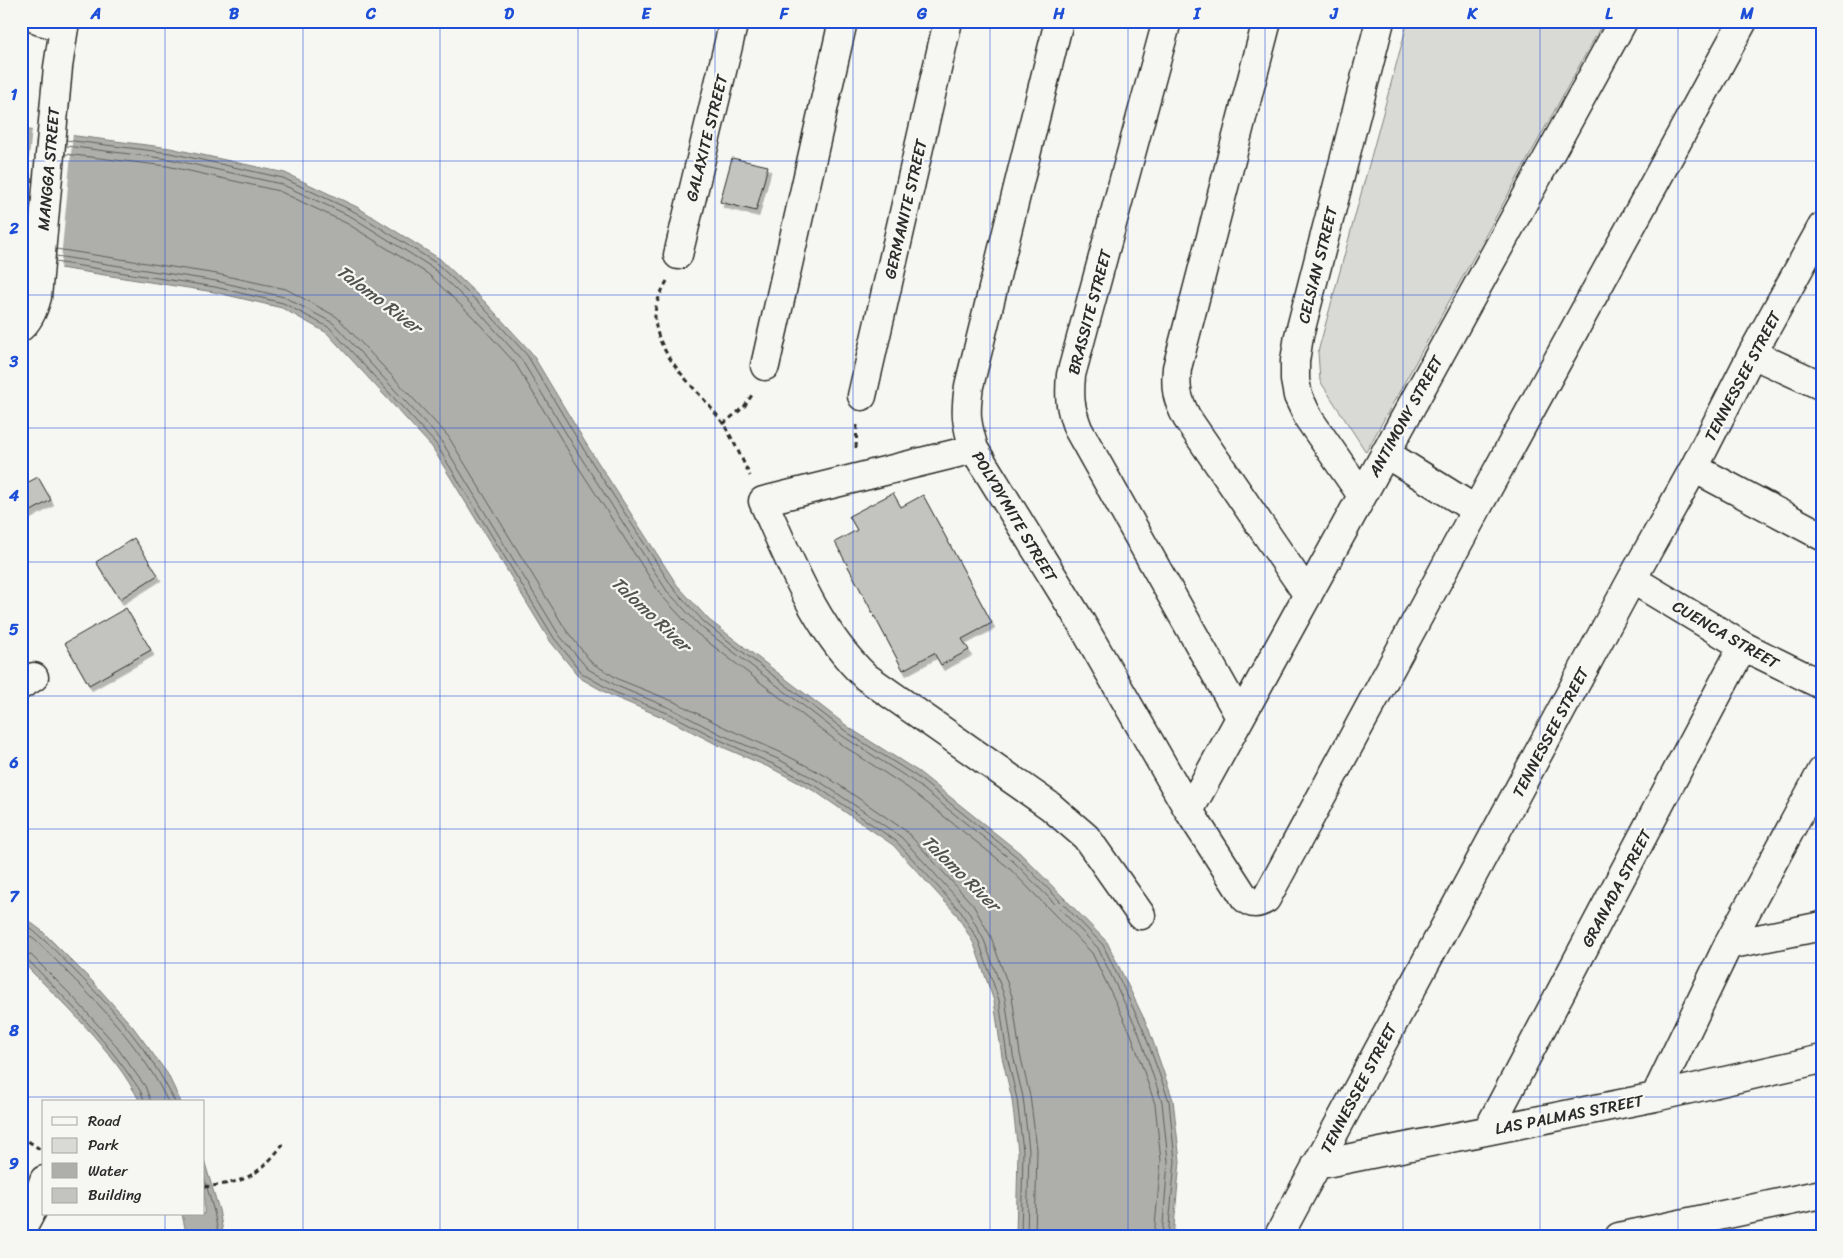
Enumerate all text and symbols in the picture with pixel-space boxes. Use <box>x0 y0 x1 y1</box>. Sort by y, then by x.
text: A <box>90 0 101 28</box>
text: B <box>229 0 240 28</box>
text: C <box>365 0 377 28</box>
text: D <box>504 0 514 28</box>
text: E <box>642 0 652 28</box>
text: F <box>779 0 790 28</box>
text: G <box>916 0 928 28</box>
text: H <box>1052 0 1065 28</box>
text: I <box>1193 0 1202 28</box>
text: J <box>1329 0 1339 28</box>
text: K <box>1466 0 1478 28</box>
text: L <box>1605 0 1613 28</box>
text: M <box>1739 0 1754 28</box>
street label: GALAXITE STREET <box>677 70 737 205</box>
text: 1 <box>11 80 18 109</box>
street label: MANGGA STREET <box>29 105 68 232</box>
street label: GERMANITE STREET <box>875 135 936 282</box>
street label: CELSIAN STREET <box>1289 202 1346 327</box>
text: 2 <box>8 214 19 243</box>
street label: BRASSITE STREET <box>1059 245 1120 378</box>
water label: Talomo River <box>329 256 431 344</box>
street label: TENNESSEE STREET <box>1696 305 1790 447</box>
text: 3 <box>9 347 19 376</box>
street label: ANTIMONY STREET <box>1359 349 1451 483</box>
street label: POLYDYMITE STREET <box>964 445 1066 589</box>
text: 4 <box>8 481 19 510</box>
water label: Talomo River <box>604 568 701 662</box>
street label: CUENCA STREET <box>1667 592 1786 677</box>
text: 5 <box>9 615 19 644</box>
street label: TENNESSEE STREET <box>1504 661 1598 803</box>
text: 6 <box>8 748 19 777</box>
street label: GRANADA STREET <box>1573 823 1660 952</box>
water label: Talomo River <box>914 827 1011 922</box>
text: 7 <box>9 882 20 911</box>
text: 8 <box>8 1016 19 1045</box>
street label: TENNESSEE STREET <box>1312 1017 1406 1159</box>
street label: LAS PALMAS STREET <box>1492 1086 1647 1143</box>
legend <box>42 1100 205 1216</box>
text: Road <box>88 1108 121 1134</box>
text: Park <box>88 1132 119 1158</box>
text: 9 <box>9 1149 19 1178</box>
text: Water <box>88 1158 128 1184</box>
text: Building <box>88 1182 142 1208</box>

